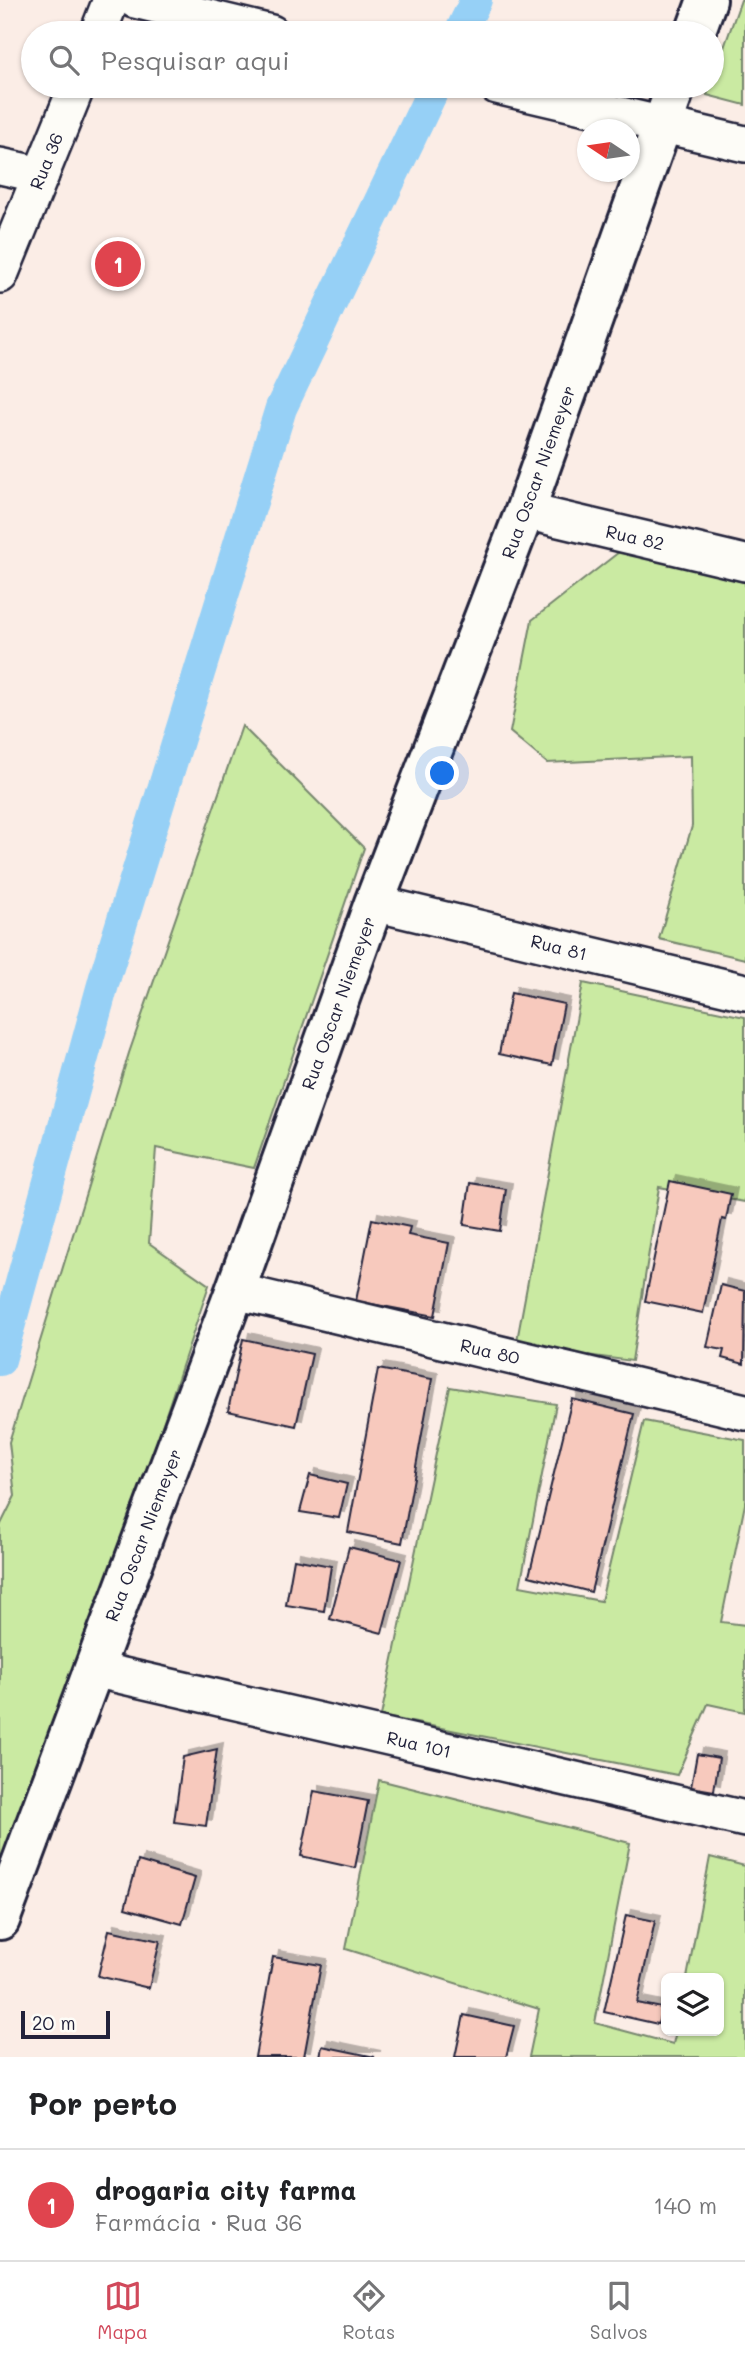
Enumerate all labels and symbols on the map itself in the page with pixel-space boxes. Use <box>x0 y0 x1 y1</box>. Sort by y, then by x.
north arrow <box>577 119 640 182</box>
street label: Rua 36 <box>24 129 68 193</box>
pin: 1 <box>95 238 141 290</box>
street label: Rua Oscar Niemeyer <box>495 382 581 562</box>
street label: Rua 82 <box>603 519 667 555</box>
your location <box>425 756 459 790</box>
street label: Rua Oscar Niemeyer <box>295 913 381 1093</box>
street label: Rua 81 <box>528 928 590 966</box>
street label: Rua 80 <box>458 1333 522 1369</box>
street label: Rua Oscar Niemeyer <box>99 1445 187 1625</box>
street label: Rua 101 <box>384 1725 454 1763</box>
scale bar <box>21 2008 110 2040</box>

